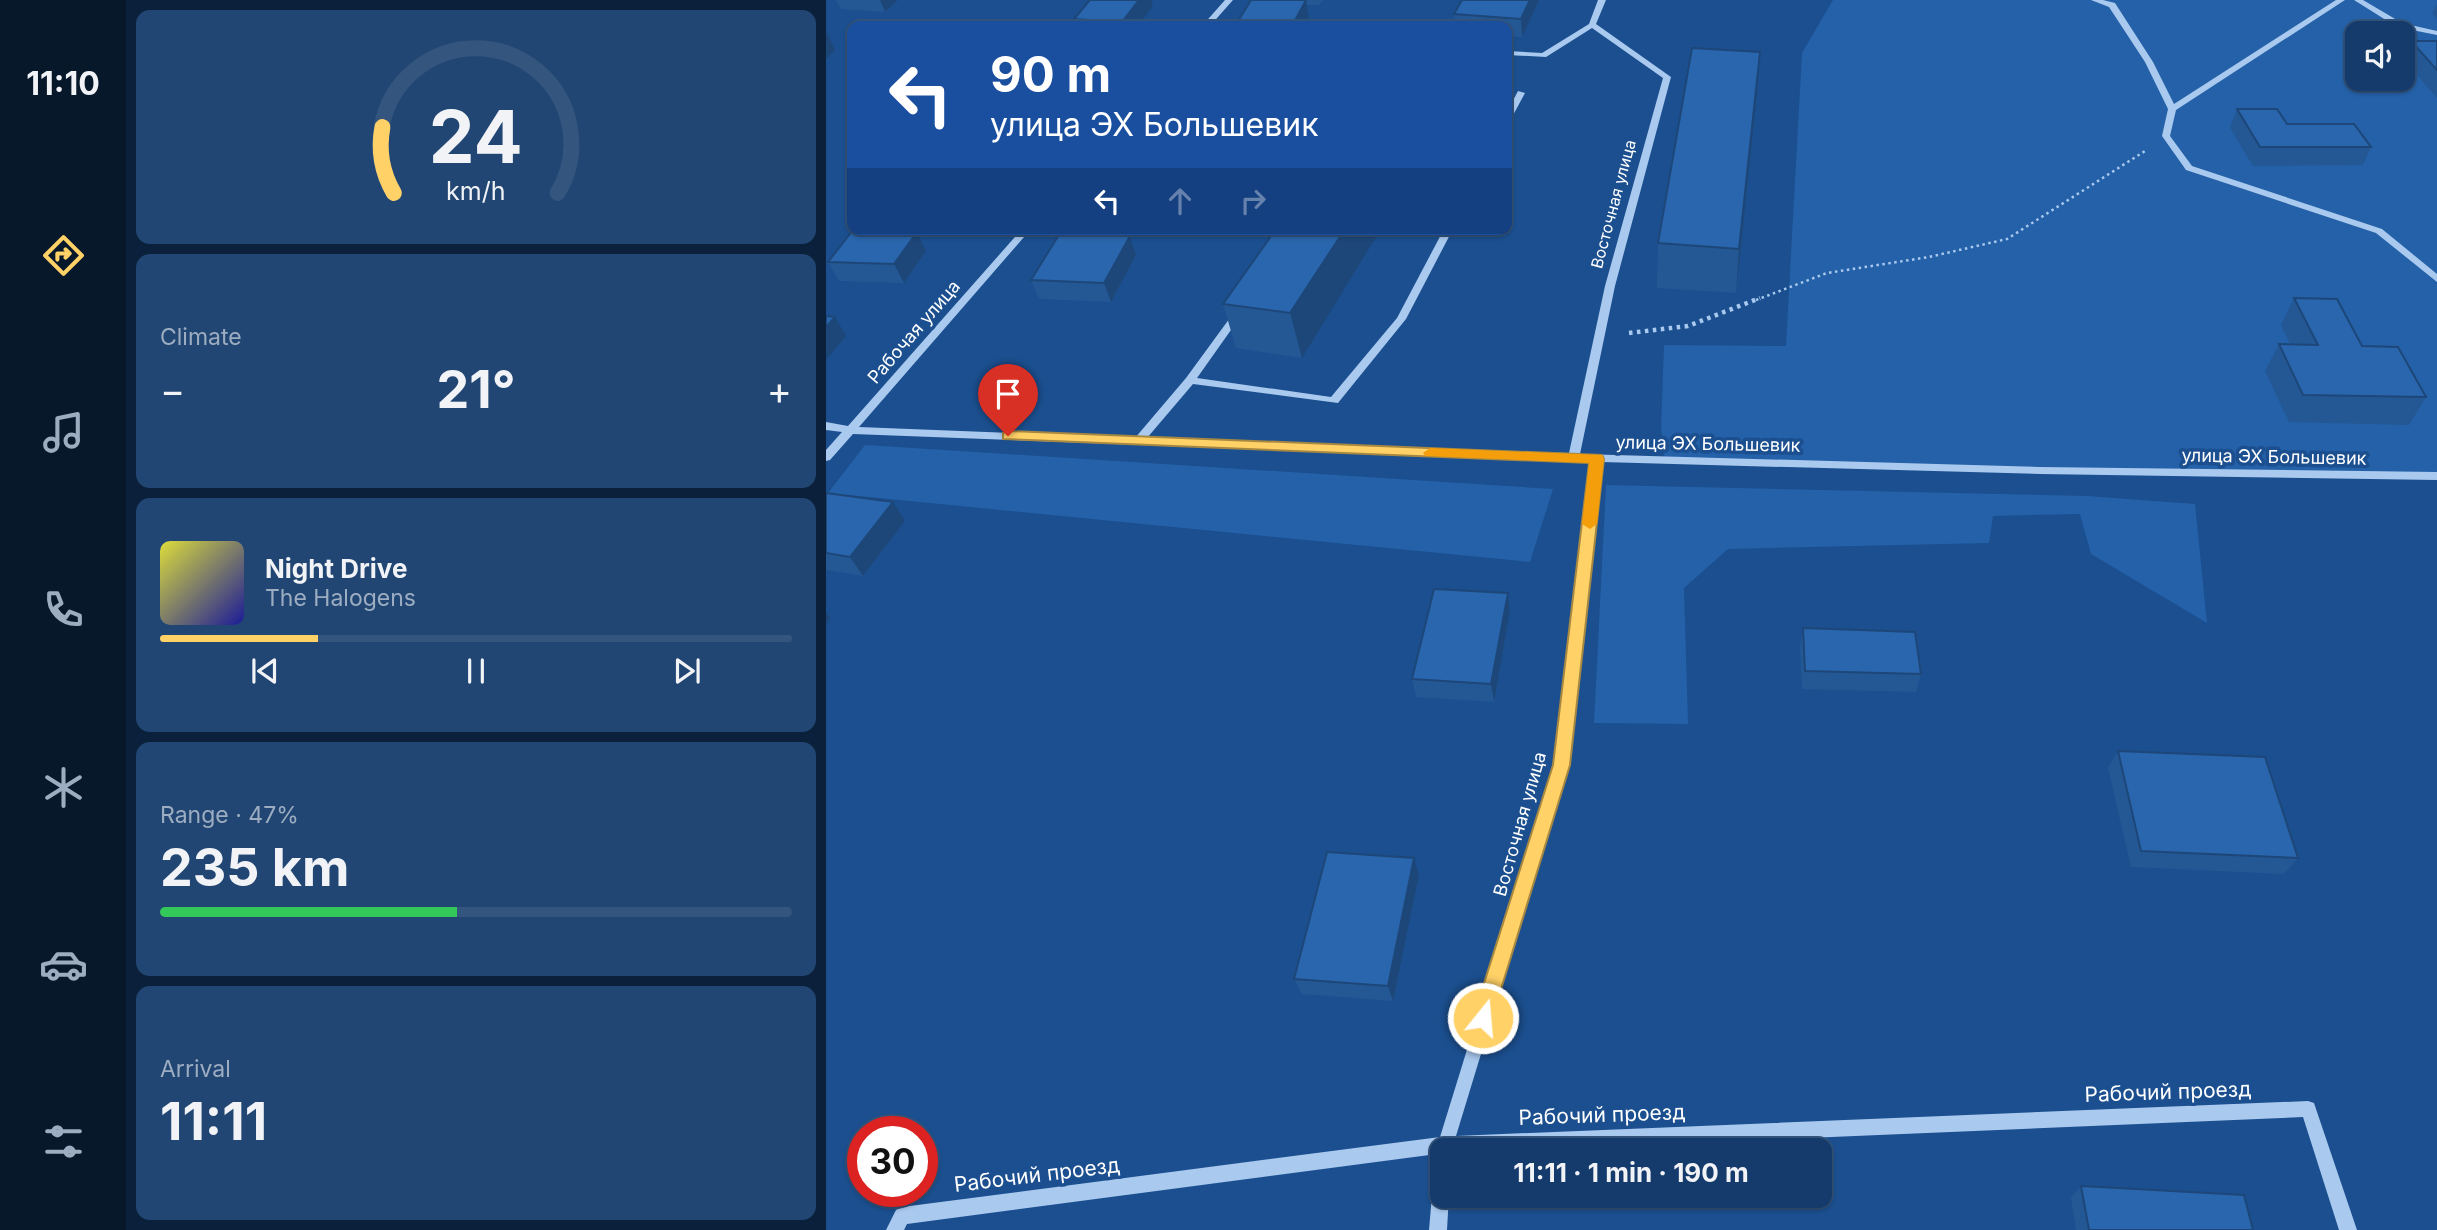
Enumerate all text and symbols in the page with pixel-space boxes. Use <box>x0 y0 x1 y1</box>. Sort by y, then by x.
map controls <box>2345 21 2415 91</box>
button: sound <box>2345 21 2415 91</box>
text: 90 m <box>990 45 1111 104</box>
icon: left <box>875 49 966 140</box>
text: 11:10 <box>26 64 100 103</box>
text: 24 <box>429 92 523 181</box>
text: улица ЭХ Большевик <box>990 105 1319 144</box>
street label: Восточная улица <box>1586 137 1640 271</box>
text: km/h <box>446 176 506 206</box>
icon: left <box>1088 182 1126 220</box>
icon: ahead <box>1161 182 1199 220</box>
icon: right <box>1234 182 1272 220</box>
icon: directions <box>39 231 88 280</box>
street label: Рабочая улица <box>863 276 964 388</box>
text: Climate <box>160 323 242 351</box>
text: 21° <box>436 358 516 421</box>
pin <box>978 364 1038 436</box>
text: − <box>160 367 185 413</box>
text: + <box>767 367 792 413</box>
icon: arrive <box>989 375 1027 413</box>
icon: music <box>39 408 88 457</box>
street label: улица ЭХ Большевик <box>1615 431 1801 456</box>
street label: улица ЭХ Большевик <box>2181 444 2367 469</box>
text: Night Drive <box>265 553 407 584</box>
text: The Halogens <box>265 584 416 612</box>
icon: phone <box>39 585 88 634</box>
icon: previous <box>246 652 284 690</box>
icon: pause <box>457 652 495 690</box>
icon: next <box>668 652 706 690</box>
street label: Восточная улица <box>1489 749 1550 898</box>
icon: climate <box>39 763 88 812</box>
text: Range · 47% <box>160 801 299 829</box>
text: 235 km <box>160 836 350 899</box>
icon: car <box>39 940 88 989</box>
position arrow <box>1446 981 1520 1055</box>
text: Arrival <box>160 1055 231 1083</box>
street label: Рабочий проезд <box>2084 1076 2252 1107</box>
text: 11:11 <box>160 1090 267 1153</box>
street label: Рабочий проезд <box>1518 1099 1686 1130</box>
speed limit sign: 30 <box>847 1116 938 1207</box>
icon: filters <box>39 1117 88 1166</box>
street label: Рабочий проезд <box>953 1152 1121 1197</box>
text: 11:11 · 1 min · 190 m <box>1513 1157 1749 1188</box>

